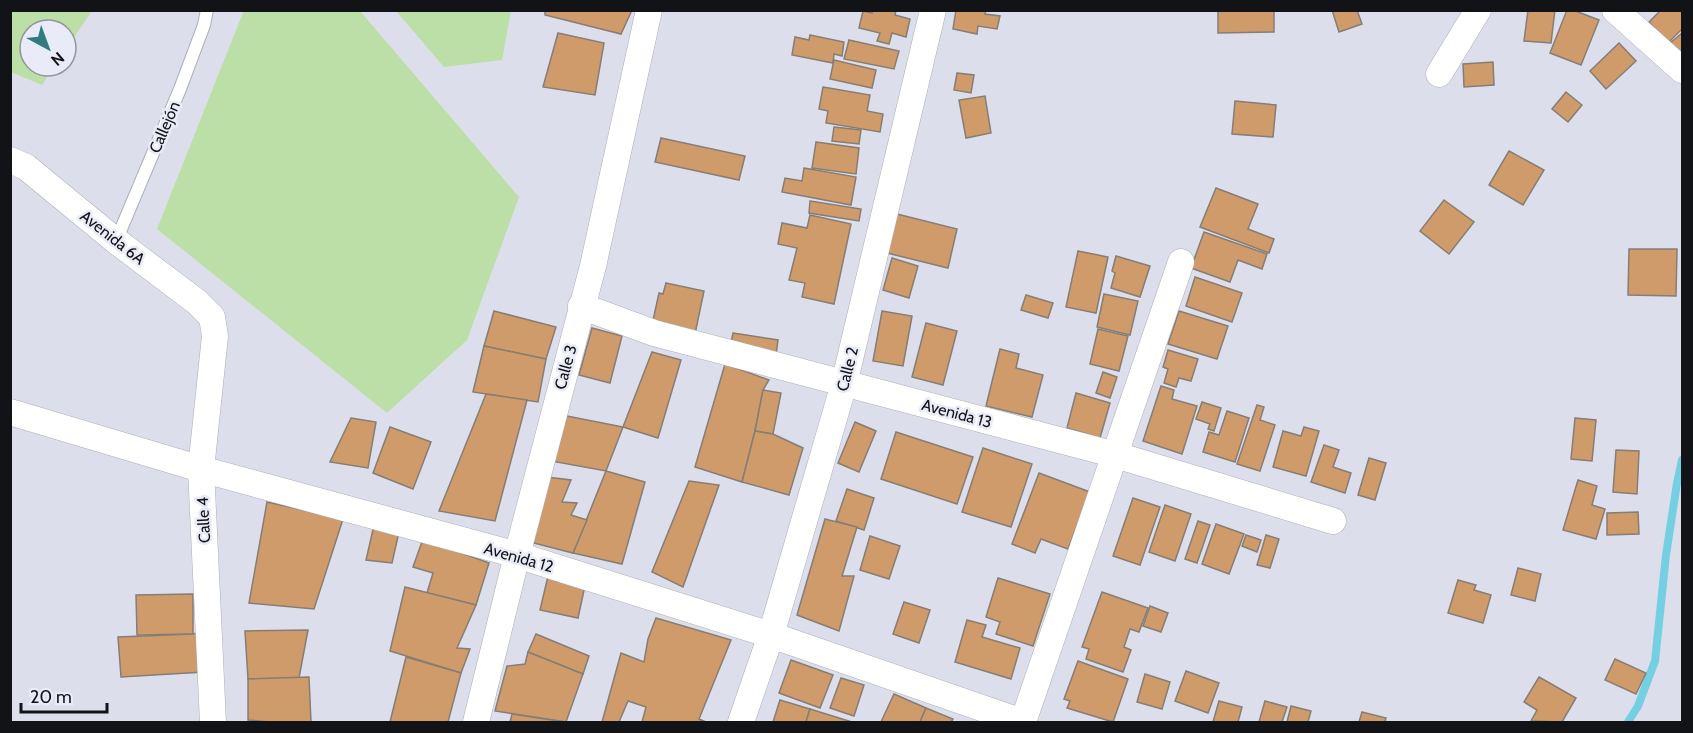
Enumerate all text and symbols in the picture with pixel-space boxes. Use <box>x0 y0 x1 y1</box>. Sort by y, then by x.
north arrow <box>18 18 78 78</box>
text: N <box>47 48 68 70</box>
street label: Callejón <box>145 98 184 156</box>
street label: Avenida 6A <box>77 206 149 269</box>
street label: Calle 3 <box>550 343 581 392</box>
street label: Calle 2 <box>833 345 862 393</box>
street label: Avenida 13 <box>920 395 994 432</box>
street label: Calle 4 <box>193 496 214 543</box>
street label: Avenida 12 <box>482 539 556 576</box>
scale bar <box>21 676 106 714</box>
text: 20 m <box>30 686 72 708</box>

